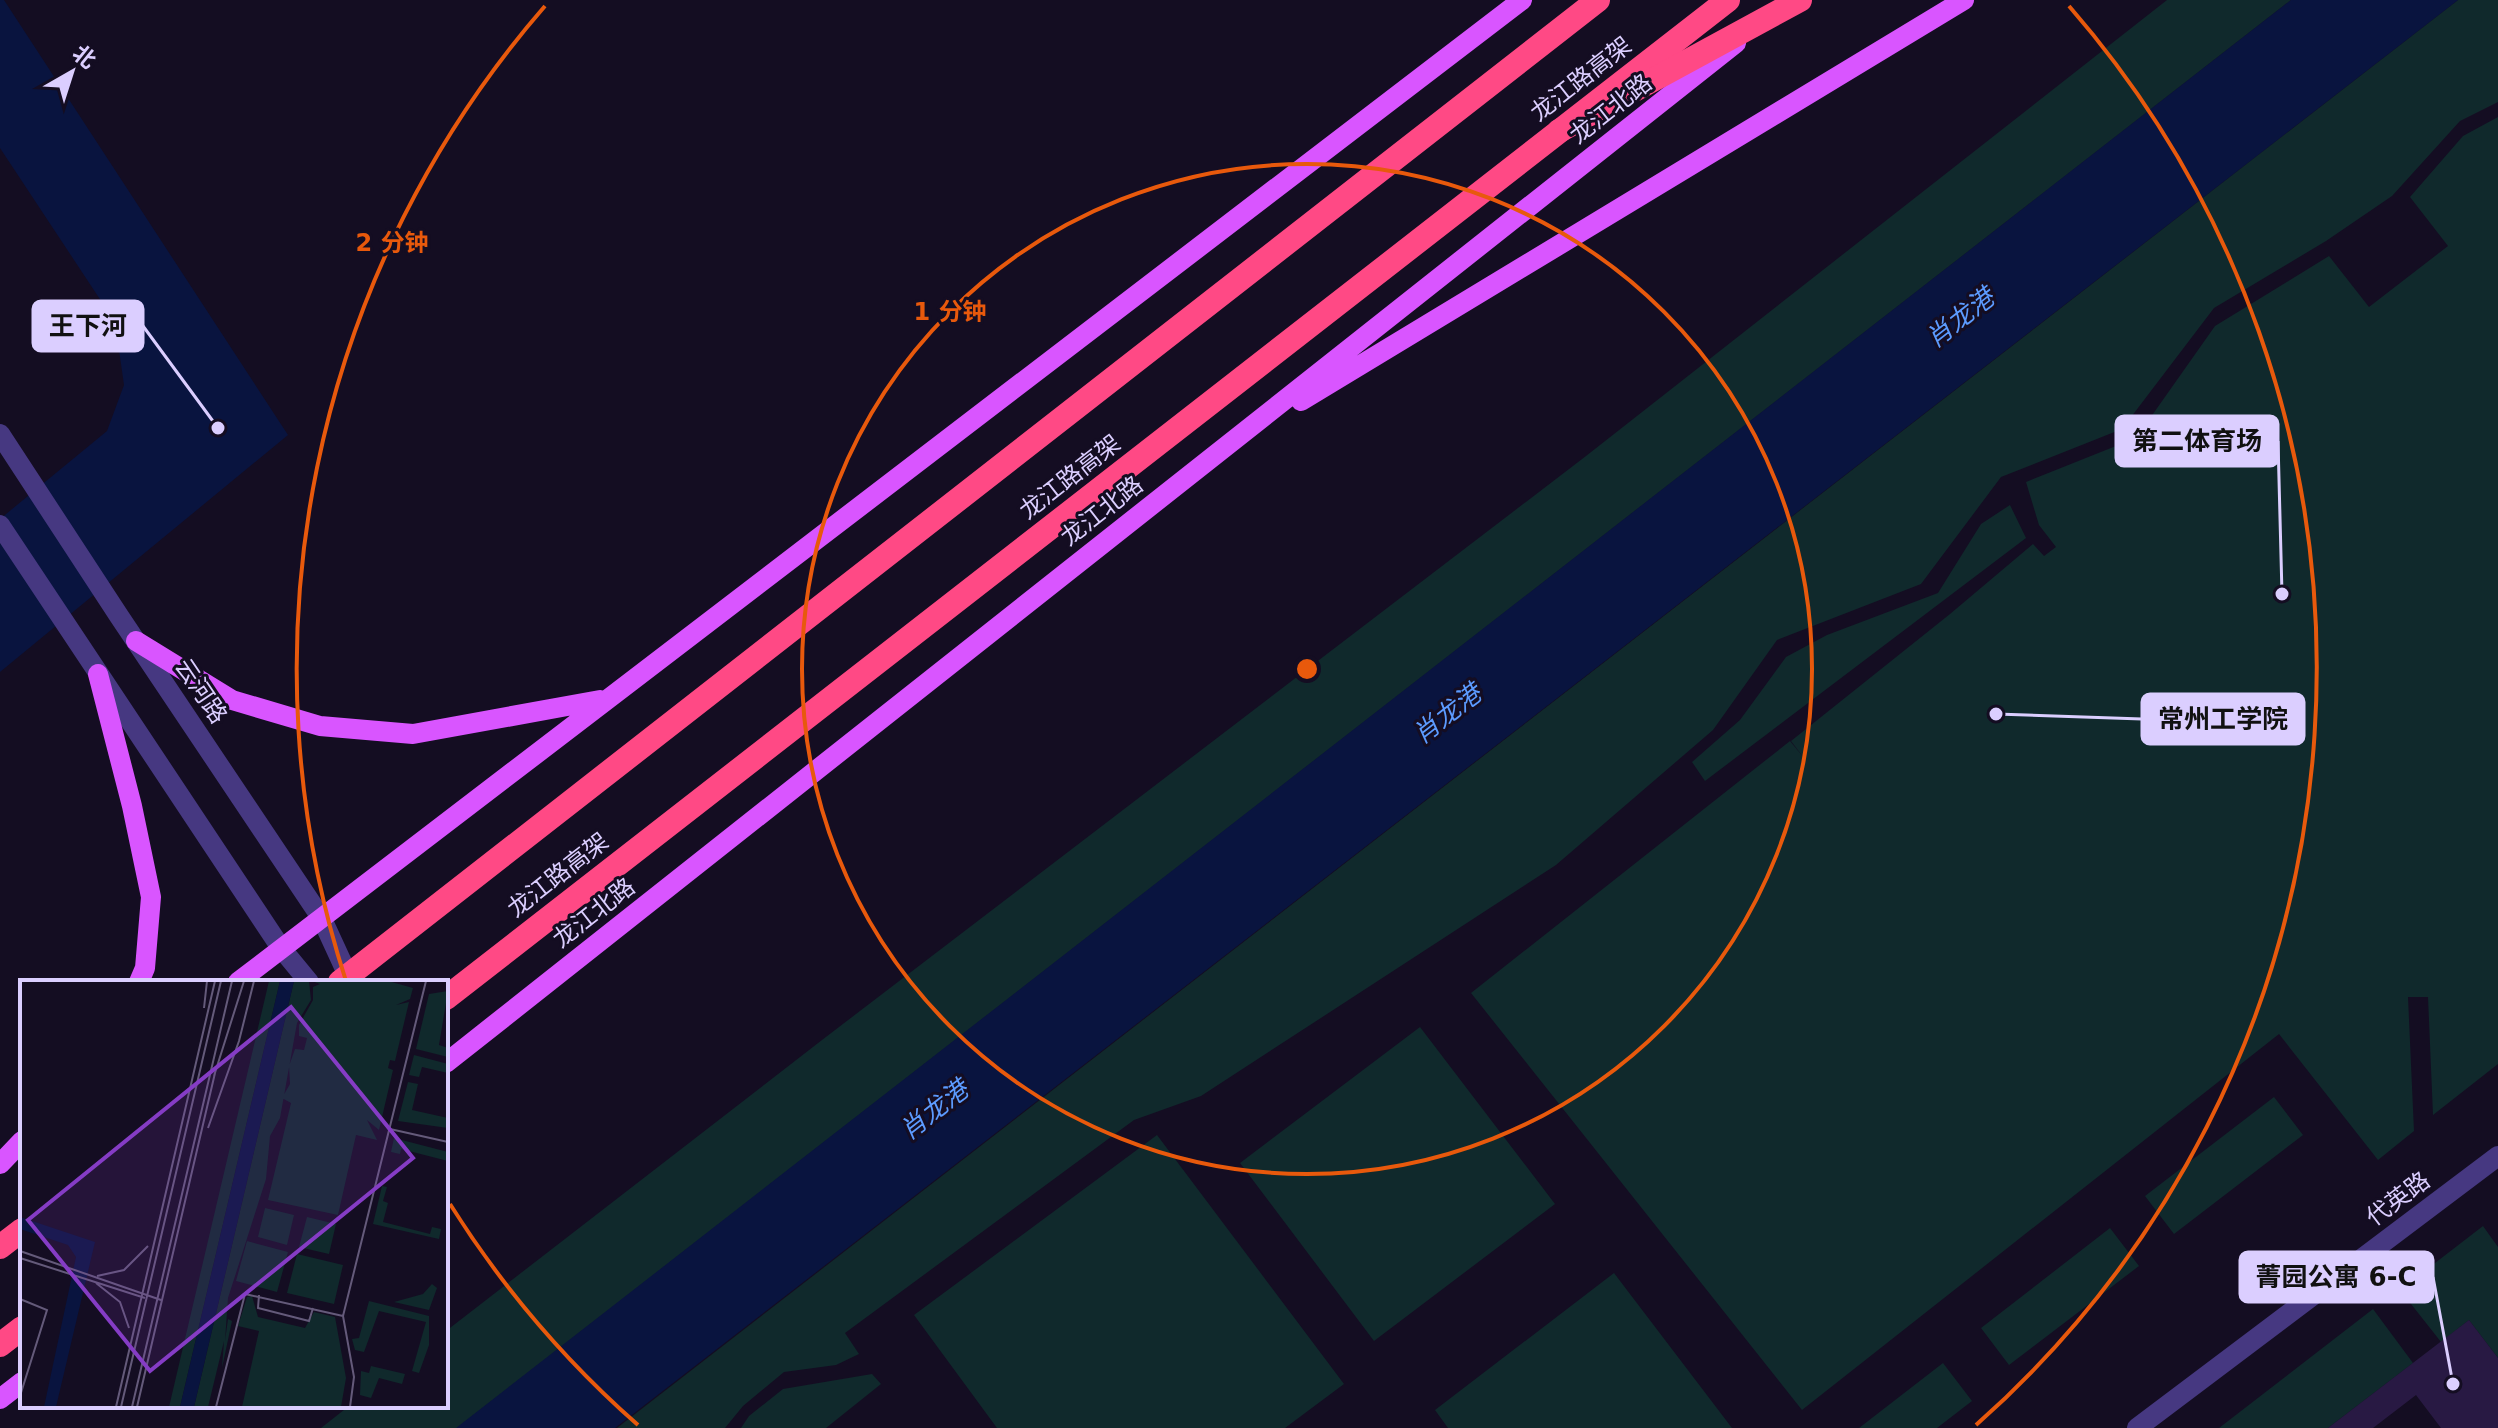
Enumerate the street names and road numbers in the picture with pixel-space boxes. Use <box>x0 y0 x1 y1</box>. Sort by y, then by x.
street label: 龙江路高架 <box>1525 31 1637 127</box>
street label: 龙江北路 <box>1565 68 1657 150</box>
street label: 龙江路高架 <box>1014 429 1126 525</box>
street label: 龙江北路 <box>1056 470 1148 552</box>
street label: 云河路 <box>169 653 233 729</box>
street label: 龙江路高架 <box>502 827 614 923</box>
street label: 龙江北路 <box>548 872 640 954</box>
street label: 代英路 <box>2361 1166 2435 1232</box>

